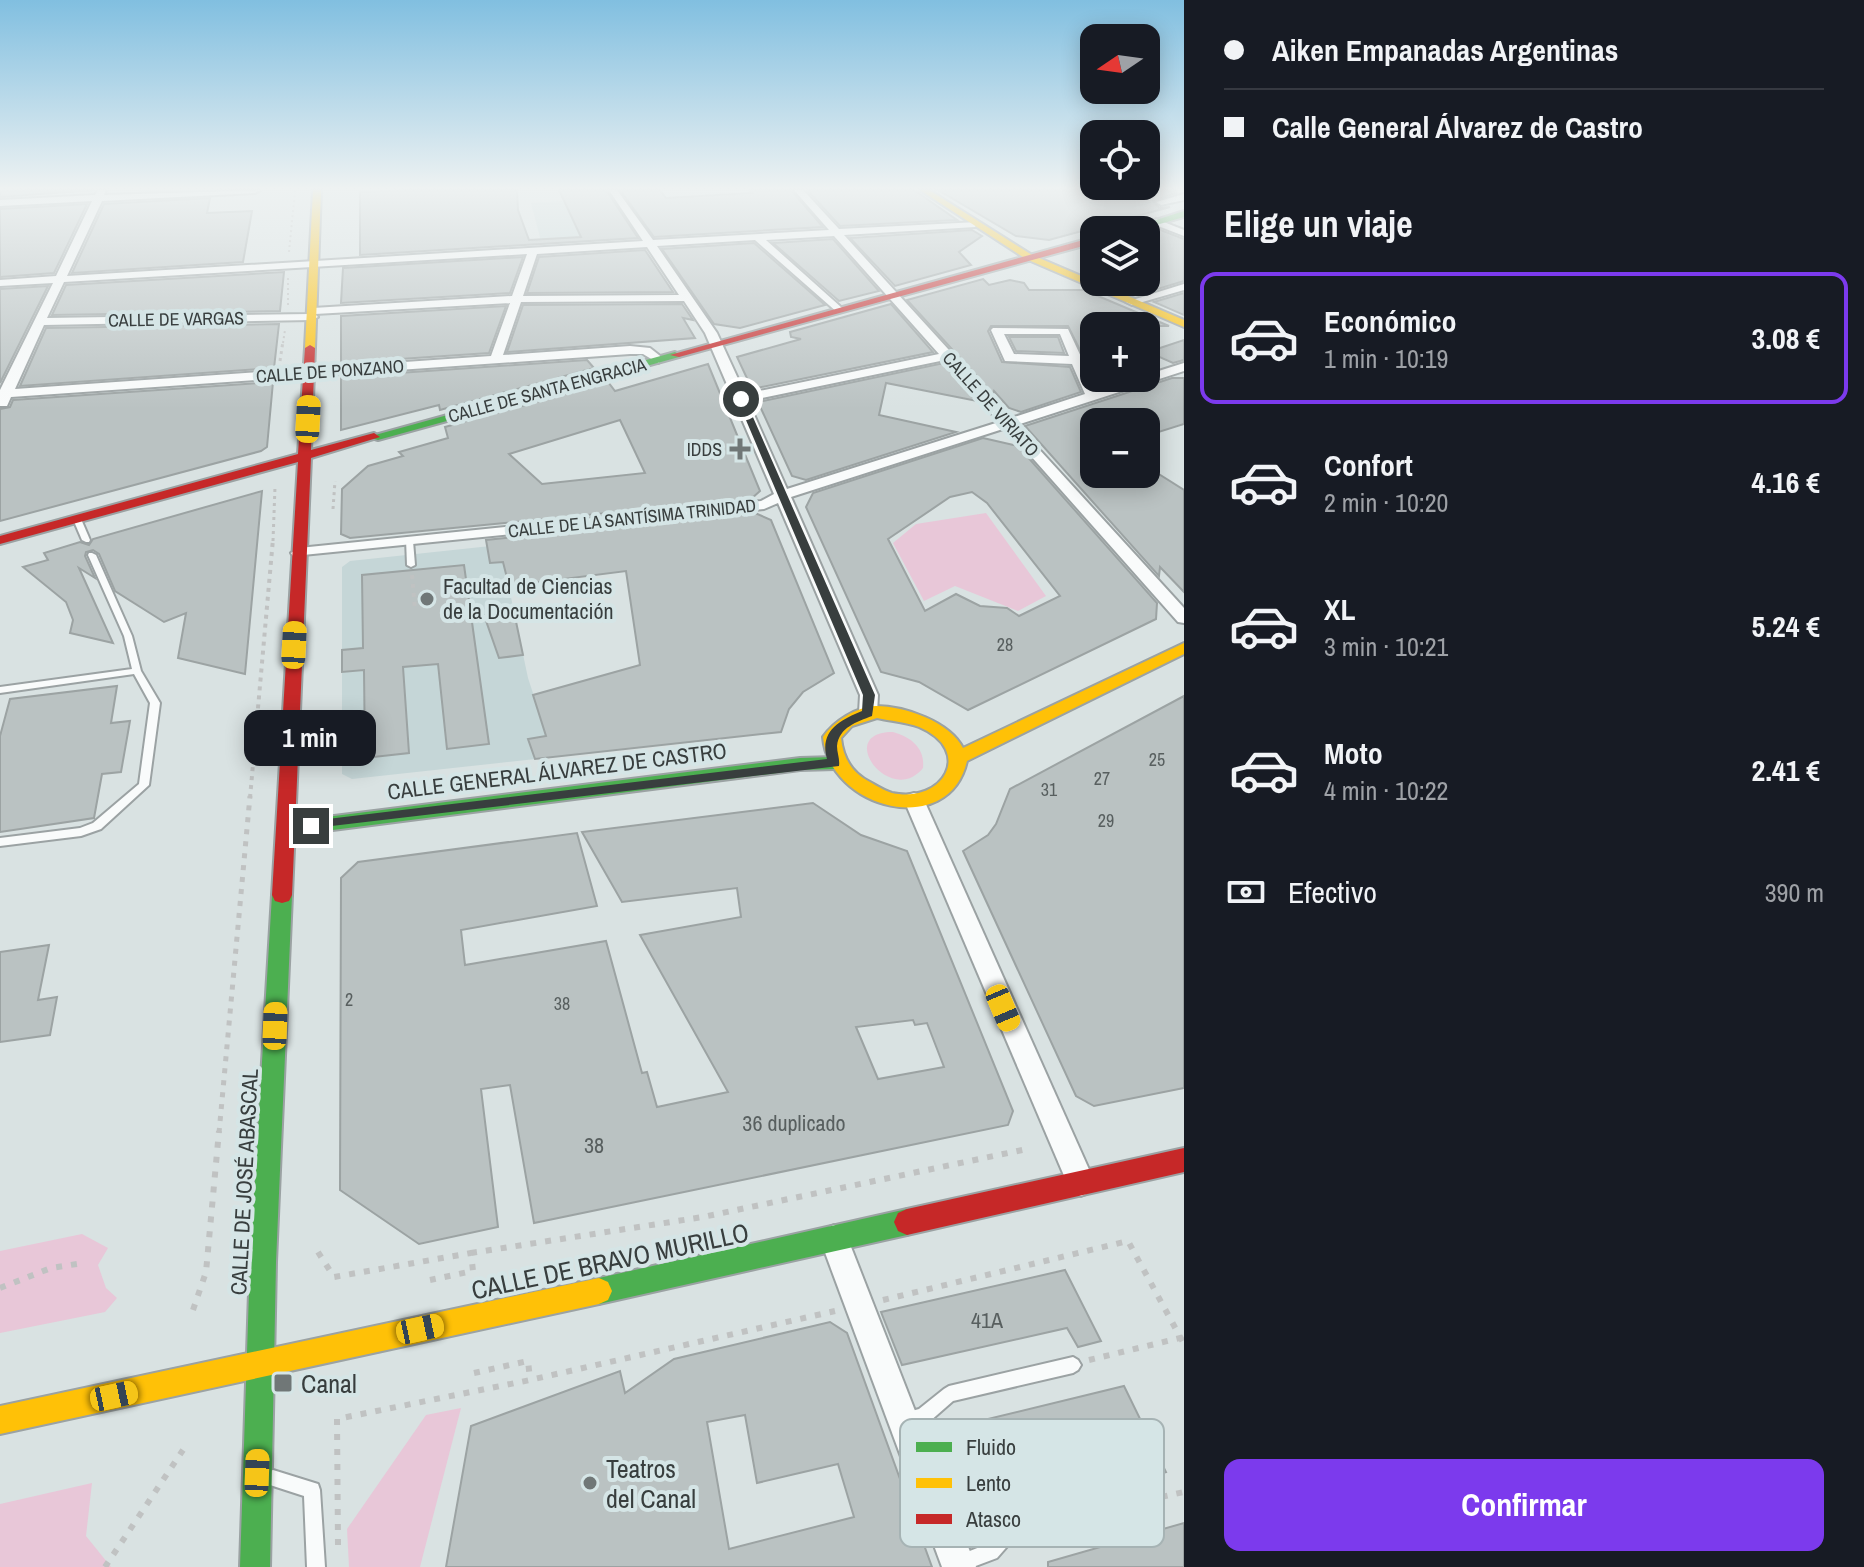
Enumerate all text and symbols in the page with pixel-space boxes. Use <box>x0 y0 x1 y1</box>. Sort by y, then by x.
north arrow <box>1080 24 1160 104</box>
map controls <box>1080 24 1160 488</box>
text: Aiken Empanadas Argentinas <box>1272 30 1618 70</box>
text: Calle General Álvarez de Castro <box>1272 107 1643 147</box>
button: locate <box>1080 120 1160 200</box>
text: Elige un viaje <box>1224 200 1413 248</box>
button: layers <box>1080 216 1160 296</box>
text: Económico <box>1324 301 1457 341</box>
icon: car <box>1228 302 1300 374</box>
street label: CALLE DE VARGAS <box>108 305 244 333</box>
button: + <box>1080 312 1160 392</box>
text: 3.08 € <box>1752 318 1820 358</box>
text: 1 min · 10:19 <box>1324 341 1448 376</box>
street label: CALLE DE VIRIATO <box>937 346 1045 462</box>
street label: CALLE DE SANTA ENGRACIA <box>445 351 649 428</box>
street label: CALLE DE PONZANO <box>255 353 405 389</box>
route start <box>723 381 759 417</box>
car <box>295 394 321 444</box>
button: − <box>1080 408 1160 488</box>
place label: IDDS <box>687 437 722 462</box>
marker: IDDS <box>729 438 751 460</box>
text: Confort <box>1324 445 1413 485</box>
icon: car <box>1228 446 1300 518</box>
text: 4.16 € <box>1752 462 1820 502</box>
text: 2 min · 10:20 <box>1324 485 1448 520</box>
street label: CALLE DE LA SANTÍSIMA TRINIDAD <box>507 493 757 543</box>
place label: Facultad de Ciencias de la Documentación <box>443 571 613 626</box>
text: XL <box>1324 589 1355 629</box>
marker: Facultad de Ciencias de la Documentación <box>418 590 436 608</box>
icon: car <box>1228 590 1300 662</box>
text: 5.24 € <box>1752 606 1820 646</box>
car <box>281 620 307 670</box>
text: 3 min · 10:21 <box>1324 629 1448 664</box>
house number: 28 <box>997 632 1013 657</box>
callout: 1 min <box>245 710 377 766</box>
text: 1 min <box>282 720 338 755</box>
text: Moto <box>1324 733 1383 773</box>
icon: car <box>1228 734 1300 806</box>
street label: CALLE GENERAL ÁLVAREZ DE CASTRO <box>386 735 728 807</box>
house number: 25 <box>1149 747 1165 772</box>
text: 2.41 € <box>1752 750 1820 790</box>
house number: 27 <box>1094 766 1110 791</box>
text: 4 min · 10:22 <box>1324 773 1448 808</box>
house number: 31 <box>1041 777 1058 802</box>
route end <box>293 808 329 844</box>
house number: 29 <box>1098 808 1114 833</box>
icon: cash <box>1224 870 1268 914</box>
text: Efectivo <box>1288 872 1377 912</box>
text: 390 m <box>1765 875 1824 910</box>
car <box>983 981 1023 1035</box>
house number: 2 <box>345 987 353 1012</box>
house number: 38 <box>554 991 570 1016</box>
car <box>262 1002 288 1050</box>
street label: CALLE DE JOSÉ ABASCAL <box>223 1068 265 1296</box>
house number: 36 duplicado <box>742 1108 846 1138</box>
house number: 38 <box>584 1130 604 1160</box>
street label: CALLE DE BRAVO MURILLO <box>468 1214 752 1308</box>
house number: 41A <box>971 1305 1004 1335</box>
car <box>394 1312 446 1346</box>
place label: Canal <box>301 1366 357 1401</box>
marker: Canal <box>272 1372 294 1394</box>
car <box>88 1379 140 1413</box>
legend <box>900 1419 1164 1547</box>
text: Fluido <box>966 1432 1016 1462</box>
car <box>244 1449 270 1497</box>
place label: Teatros del Canal <box>606 1451 696 1516</box>
button: Confirmar <box>1224 1459 1824 1551</box>
text: Lento <box>966 1468 1011 1498</box>
marker: Teatros del Canal <box>581 1474 599 1492</box>
text: Atasco <box>965 1504 1021 1534</box>

